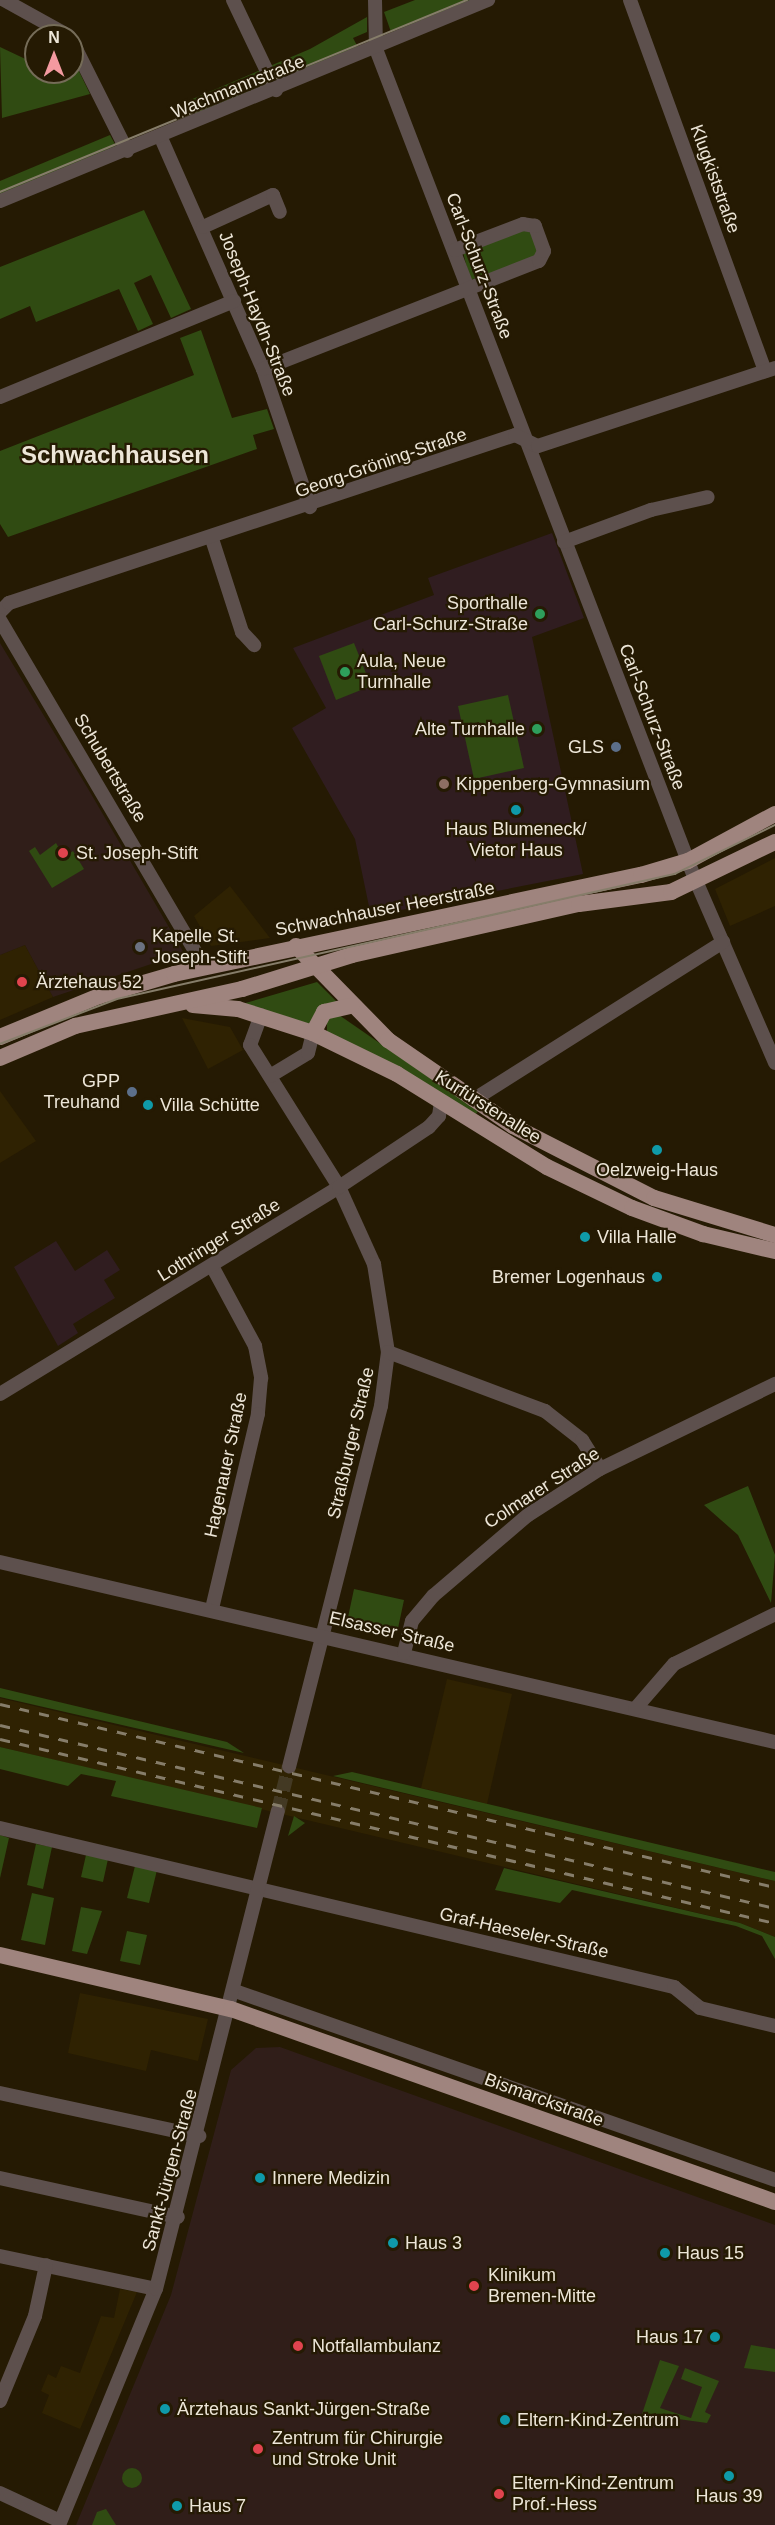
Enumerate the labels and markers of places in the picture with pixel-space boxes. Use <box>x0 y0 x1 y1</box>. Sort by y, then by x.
place label: Sporthalle Carl-Schurz-Straße <box>373 593 528 636</box>
marker: Sporthalle Carl-Schurz-Straße <box>533 607 547 621</box>
place label: Aula, Neue Turnhalle <box>357 651 446 694</box>
marker: Aula, Neue Turnhalle <box>338 665 352 679</box>
place label: Alte Turnhalle <box>415 718 525 740</box>
marker: Alte Turnhalle <box>530 722 544 736</box>
place label: GLS <box>568 736 604 758</box>
marker: GLS <box>609 740 623 754</box>
place label: Kippenberg-Gymnasium <box>456 773 650 795</box>
marker: Kippenberg-Gymnasium <box>437 777 451 791</box>
marker: Haus Blumeneck/ Vietor Haus <box>509 803 523 817</box>
place label: Haus Blumeneck/ Vietor Haus <box>445 819 587 862</box>
place label: St. Joseph-Stift <box>76 842 198 864</box>
marker: St. Joseph-Stift <box>54 844 72 862</box>
place label: Kapelle St. Joseph-Stift <box>152 926 247 968</box>
marker: Kapelle St. Joseph-Stift <box>133 940 147 954</box>
place label: Ärztehaus 52 <box>36 971 142 993</box>
marker: Ärztehaus 52 <box>13 973 31 991</box>
place label: GPP Treuhand <box>44 1071 120 1114</box>
marker: GPP Treuhand <box>125 1085 139 1099</box>
place label: Villa Schütte <box>160 1094 260 1116</box>
marker: Villa Schütte <box>141 1098 155 1112</box>
marker: Oelzweig-Haus <box>650 1143 664 1157</box>
place label: Oelzweig-Haus <box>596 1159 718 1181</box>
place label: Villa Halle <box>597 1226 677 1248</box>
marker: Villa Halle <box>578 1230 592 1244</box>
place label: Bremer Logenhaus <box>492 1266 645 1288</box>
marker: Bremer Logenhaus <box>650 1270 664 1284</box>
place label: Innere Medizin <box>272 2167 390 2189</box>
marker: Innere Medizin <box>253 2171 267 2185</box>
place label: Haus 3 <box>405 2232 462 2254</box>
marker: Haus 3 <box>386 2236 400 2250</box>
place label: Haus 15 <box>677 2242 744 2264</box>
marker: Haus 15 <box>658 2246 672 2260</box>
place label: Klinikum Bremen-Mitte <box>488 2265 596 2308</box>
marker: Klinikum Bremen-Mitte <box>465 2277 483 2295</box>
place label: Haus 17 <box>636 2326 703 2348</box>
marker: Haus 17 <box>708 2330 722 2344</box>
place label: Notfallambulanz <box>312 2335 441 2357</box>
marker: Notfallambulanz <box>289 2337 307 2355</box>
place label: Ärztehaus Sankt-Jürgen-Straße <box>177 2398 430 2420</box>
marker: Ärztehaus Sankt-Jürgen-Straße <box>158 2402 172 2416</box>
place label: Eltern-Kind-Zentrum <box>517 2409 679 2431</box>
marker: Eltern-Kind-Zentrum <box>498 2413 512 2427</box>
place label: Zentrum für Chirurgie und Stroke Unit <box>272 2428 443 2470</box>
marker: Zentrum für Chirurgie und Stroke Unit <box>249 2440 267 2458</box>
marker: Haus 39 <box>722 2469 736 2483</box>
place label: Eltern-Kind-Zentrum Prof.-Hess <box>512 2473 674 2516</box>
marker: Eltern-Kind-Zentrum Prof.-Hess <box>490 2485 508 2503</box>
place label: Haus 39 <box>695 2485 763 2507</box>
place label: Haus 7 <box>189 2495 246 2517</box>
marker: Haus 7 <box>170 2499 184 2513</box>

